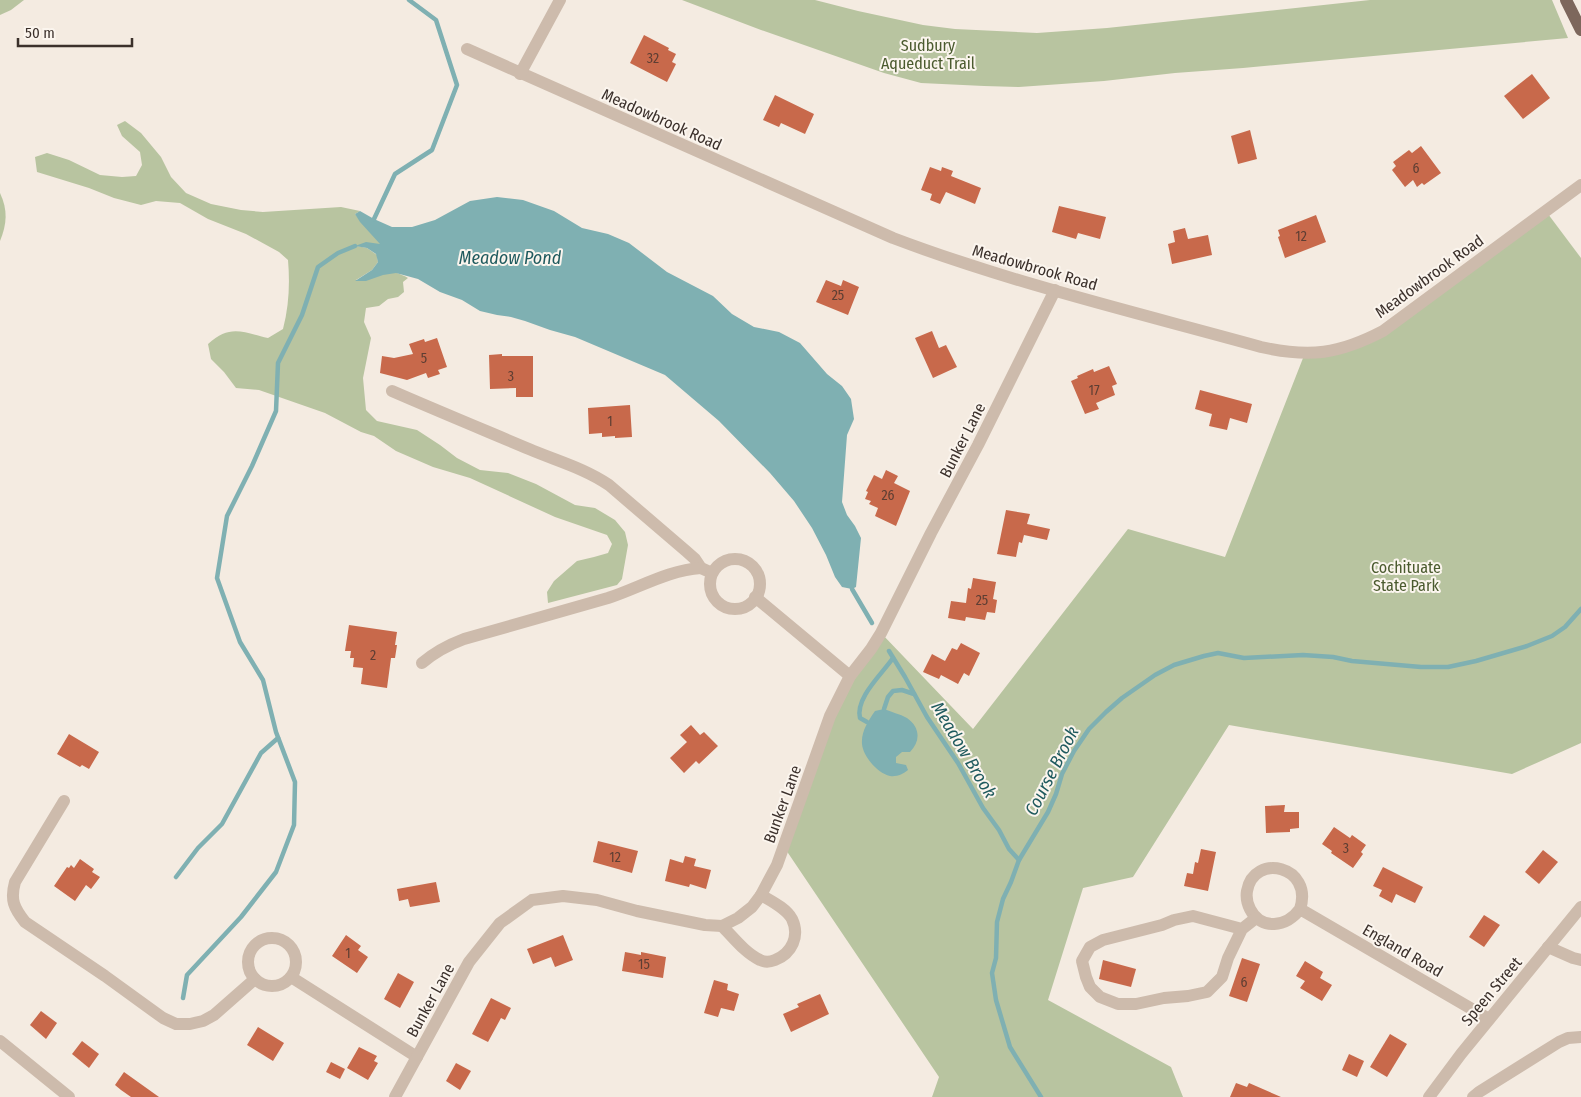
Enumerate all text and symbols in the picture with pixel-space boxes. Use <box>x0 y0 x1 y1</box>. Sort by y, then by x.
scale bar <box>18 15 131 47</box>
text: 50 m <box>25 24 55 42</box>
park label: Sudbury Aqueduct Trail <box>881 36 975 73</box>
house number: 32 <box>647 50 659 67</box>
street label: Meadowbrook Road <box>599 84 725 154</box>
house number: 6 <box>1413 160 1420 177</box>
house number: 12 <box>1295 228 1307 245</box>
street label: Meadowbrook Road <box>1371 231 1487 322</box>
street label: Meadowbrook Road <box>970 241 1100 294</box>
water label: Meadow Pond <box>459 247 562 269</box>
house number: 25 <box>832 287 844 304</box>
house number: 5 <box>421 350 427 367</box>
house number: 3 <box>508 368 514 385</box>
house number: 17 <box>1088 382 1100 399</box>
street label: Bunker Lane <box>936 400 989 481</box>
house number: 1 <box>607 413 613 430</box>
house number: 26 <box>881 487 895 504</box>
park label: Cochituate State Park <box>1371 558 1441 595</box>
house number: 25 <box>976 592 988 609</box>
house number: 2 <box>370 647 376 664</box>
water label: Meadow Brook <box>927 698 1001 802</box>
water label: Course Brook <box>1020 723 1084 819</box>
street label: Bunker Lane <box>760 763 805 846</box>
house number: 3 <box>1343 840 1349 857</box>
house number: 12 <box>609 849 621 866</box>
street label: England Road <box>1359 920 1446 981</box>
house number: 1 <box>345 945 351 962</box>
street label: Speen Street <box>1457 953 1526 1030</box>
house number: 15 <box>638 956 650 973</box>
street label: Bunker Lane <box>402 960 458 1040</box>
house number: 6 <box>1241 974 1248 991</box>

